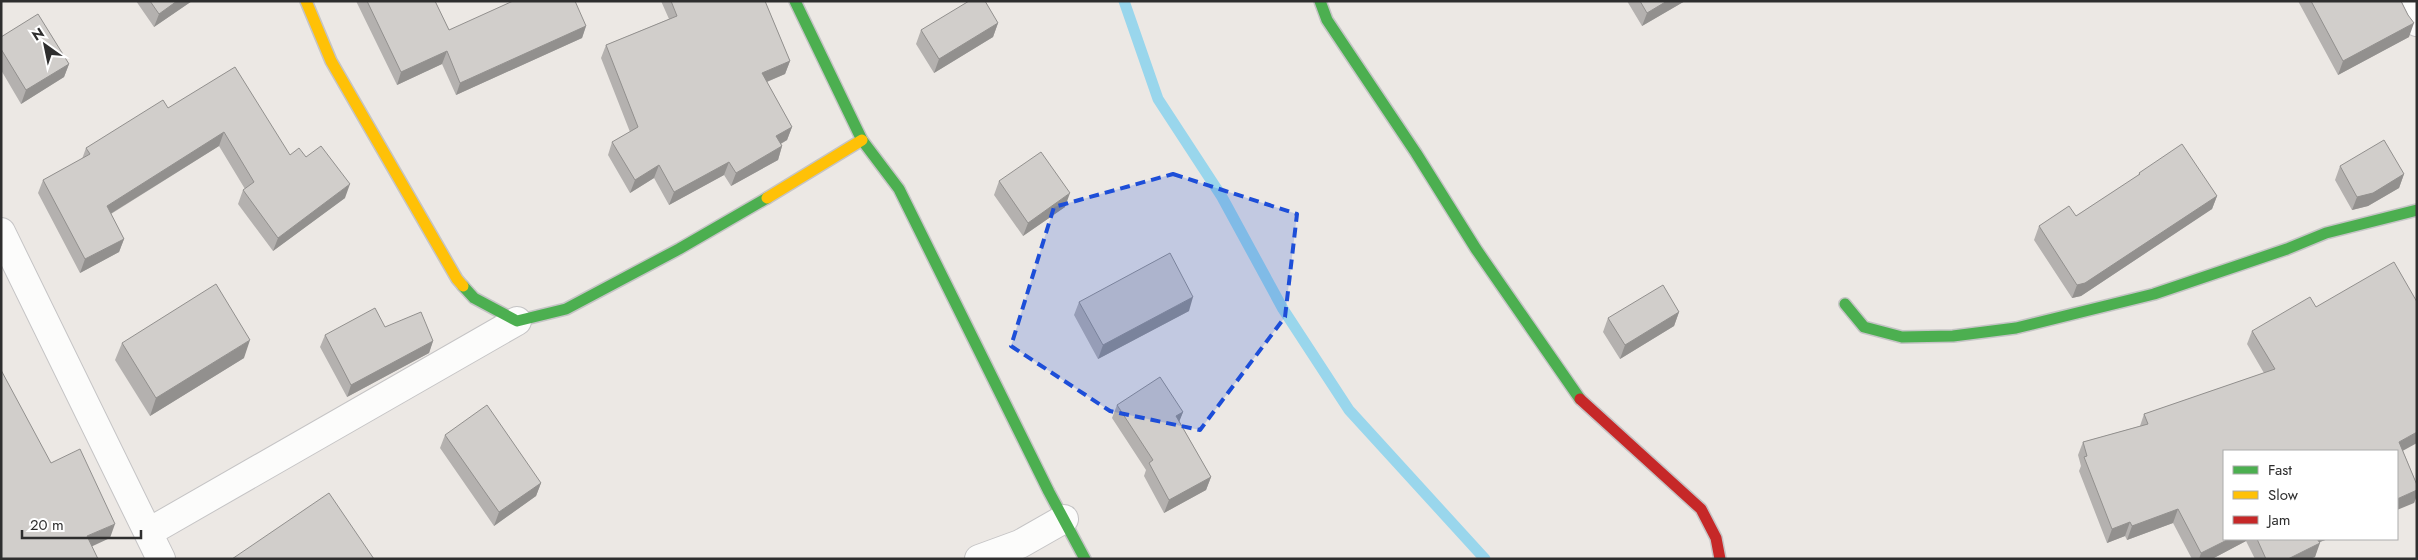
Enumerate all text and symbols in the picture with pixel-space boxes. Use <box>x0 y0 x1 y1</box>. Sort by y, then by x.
north arrow <box>20 20 70 70</box>
text: N <box>28 23 48 46</box>
legend <box>2223 450 2398 540</box>
text: Fast <box>2268 459 2292 481</box>
text: Slow <box>2268 484 2299 506</box>
scale bar <box>22 508 141 540</box>
text: Jam <box>2266 509 2291 531</box>
text: 20 m <box>30 514 64 536</box>

